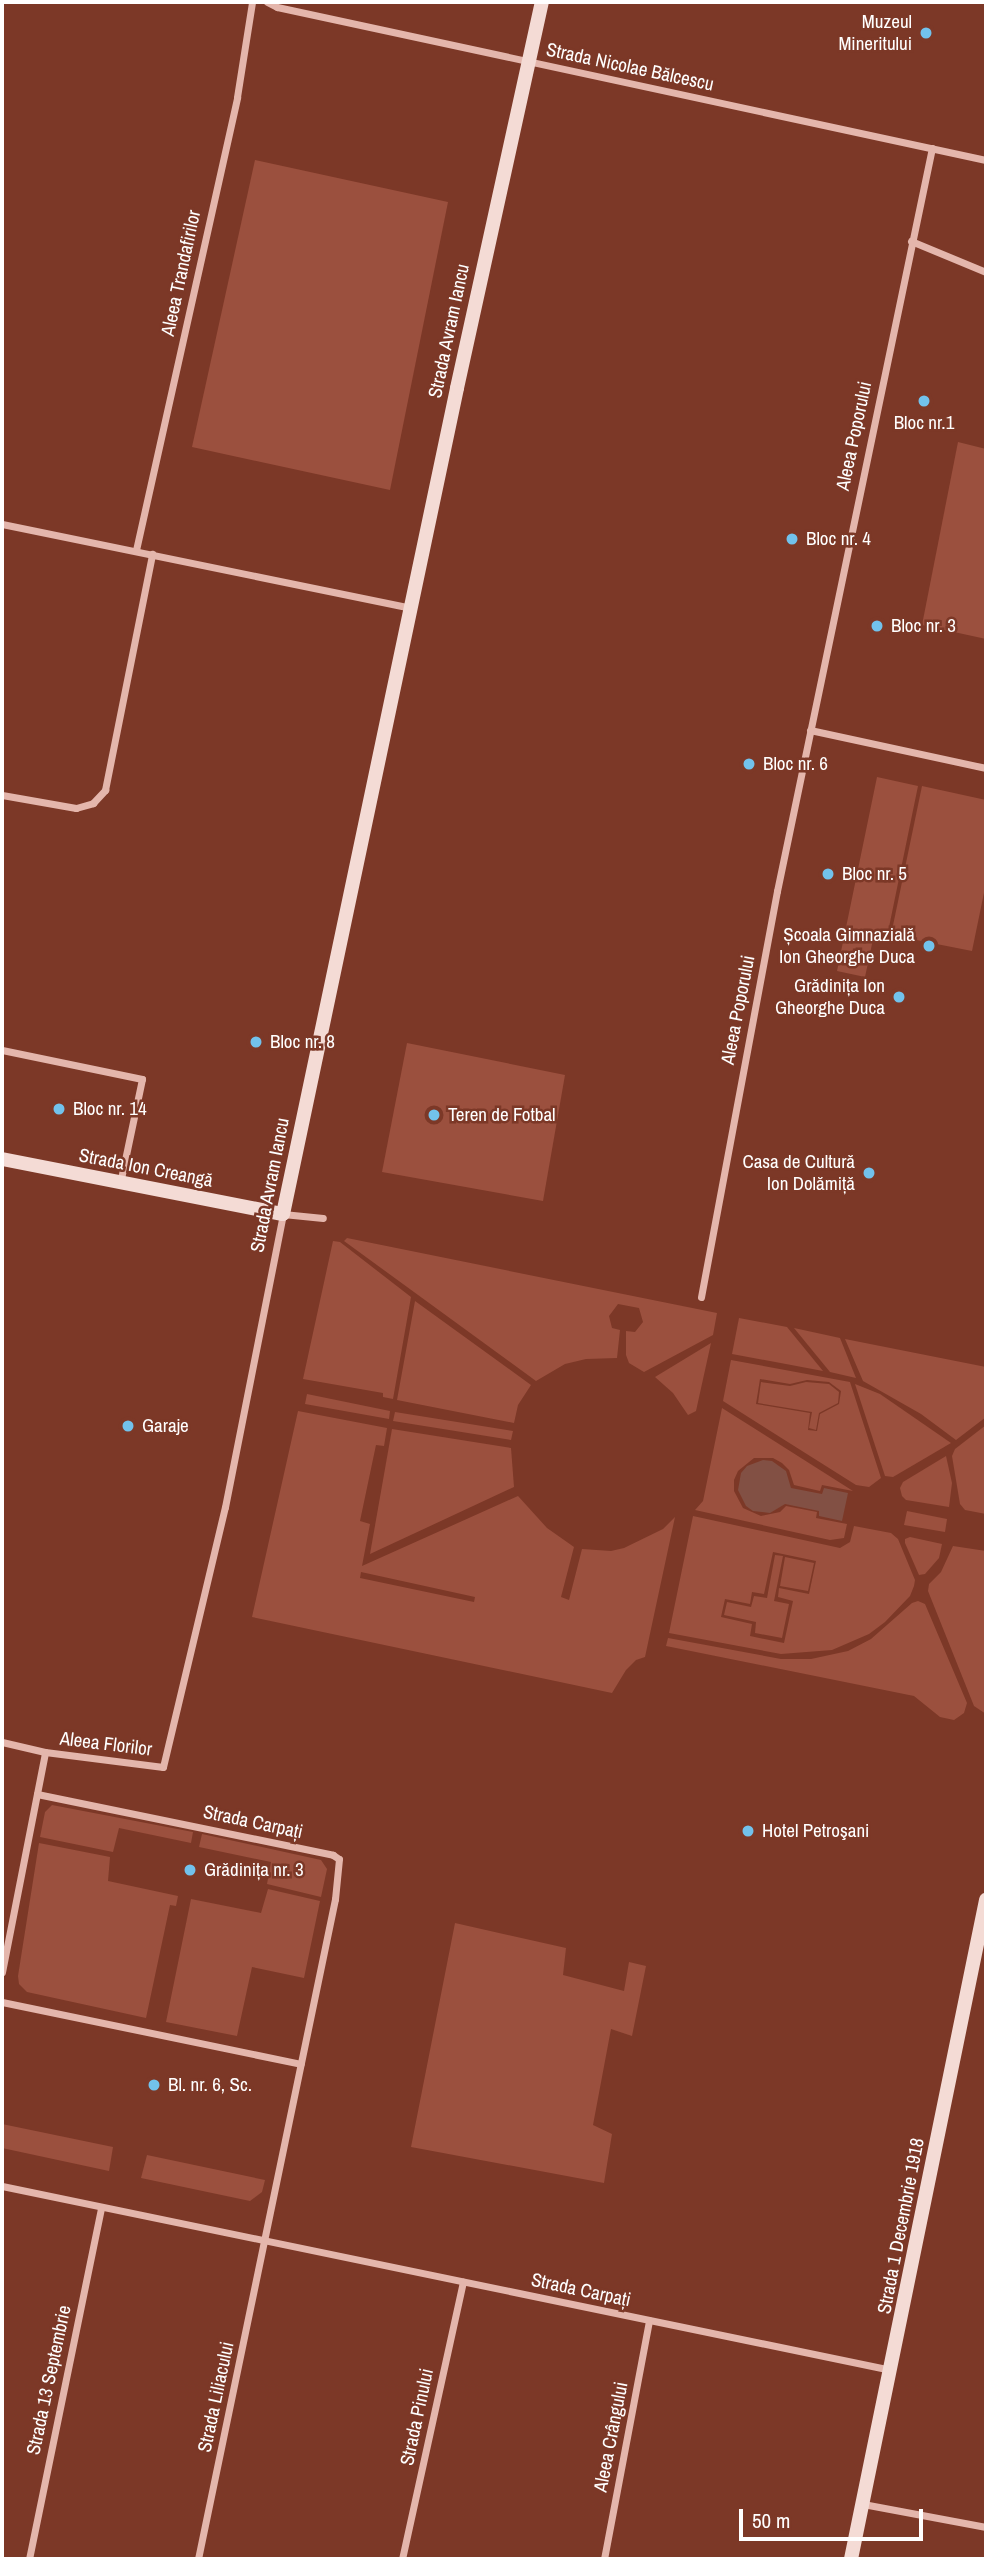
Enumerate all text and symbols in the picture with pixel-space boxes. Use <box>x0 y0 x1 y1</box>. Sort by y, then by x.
place label: Muzeul Mineritului <box>838 11 912 55</box>
marker: Muzeul Mineritului <box>918 25 934 41</box>
street label: Strada Nicolae Bălcescu <box>544 38 716 96</box>
street label: Aleea Trandafirilor <box>156 208 206 338</box>
street label: Strada Avram Iancu <box>424 261 474 401</box>
street label: Aleea Poporului <box>831 379 877 493</box>
marker: Bloc nr.1 <box>916 393 932 409</box>
place label: Bloc nr.1 <box>894 412 954 434</box>
place label: Bloc nr. 4 <box>806 528 871 550</box>
marker: Bloc nr. 4 <box>784 531 800 547</box>
place label: Bloc nr. 3 <box>891 615 956 637</box>
marker: Bloc nr. 3 <box>869 618 885 634</box>
place label: Bloc nr. 6 <box>763 753 828 775</box>
marker: Bloc nr. 6 <box>741 756 757 772</box>
place label: Bloc nr. 5 <box>842 863 907 885</box>
marker: Bloc nr. 5 <box>820 866 836 882</box>
place label: Școala Gimnazială Ion Gheorghe Duca <box>779 924 915 968</box>
marker: Școala Gimnazială Ion Gheorghe Duca <box>921 938 937 954</box>
street label: Aleea Poporului <box>716 953 760 1067</box>
place label: Grădinița Ion Gheorghe Duca <box>775 975 885 1019</box>
marker: Grădinița Ion Gheorghe Duca <box>891 989 907 1005</box>
place label: Bloc nr. 8 <box>270 1031 335 1053</box>
marker: Bloc nr. 8 <box>248 1034 264 1050</box>
place label: Bloc nr. 14 <box>73 1098 147 1120</box>
marker: Bloc nr. 14 <box>51 1101 67 1117</box>
place label: Teren de Fotbal <box>448 1104 556 1126</box>
marker: Teren de Fotbal <box>426 1107 442 1123</box>
street label: Strada Avram Iancu <box>246 1115 294 1255</box>
street label: Strada Ion Creangă <box>77 1144 215 1192</box>
place label: Casa de Cultură Ion Dolămiță <box>742 1151 855 1195</box>
marker: Casa de Cultură Ion Dolămiță <box>861 1165 877 1181</box>
place label: Garaje <box>142 1415 189 1437</box>
marker: Garaje <box>120 1418 136 1434</box>
street label: Aleea Florilor <box>59 1727 153 1761</box>
street label: Strada Carpați <box>201 1800 305 1844</box>
place label: Hotel Petroşani <box>762 1820 869 1842</box>
marker: Hotel Petroşani <box>740 1823 756 1839</box>
place label: Grădinița nr. 3 <box>204 1859 304 1881</box>
marker: Grădinița nr. 3 <box>182 1862 198 1878</box>
place label: Bl. nr. 6, Sc. <box>168 2074 252 2096</box>
marker: Bl. nr. 6, Sc. <box>146 2077 162 2093</box>
street label: Strada 1 Decembrie 1918 <box>873 2136 929 2316</box>
street label: Strada Carpați <box>529 2268 633 2312</box>
street label: Strada 13 Septembrie <box>22 2303 76 2457</box>
street label: Strada Liliacului <box>193 2340 239 2454</box>
street label: Strada Pinului <box>396 2366 438 2468</box>
street label: Aleea Crângului <box>589 2380 633 2494</box>
scale bar <box>743 2494 927 2538</box>
text: 50 m <box>752 2506 790 2535</box>

